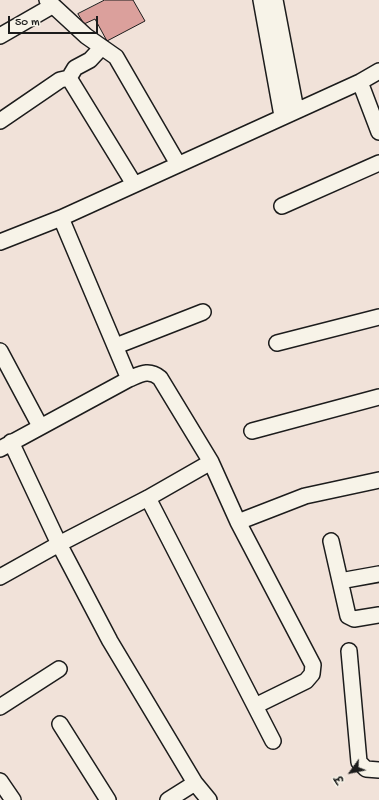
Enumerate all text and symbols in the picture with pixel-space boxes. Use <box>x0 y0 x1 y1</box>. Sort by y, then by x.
scale bar <box>10 8 100 34</box>
text: 50 m <box>15 16 40 30</box>
north arrow <box>331 752 371 792</box>
text: उ <box>334 772 348 785</box>

